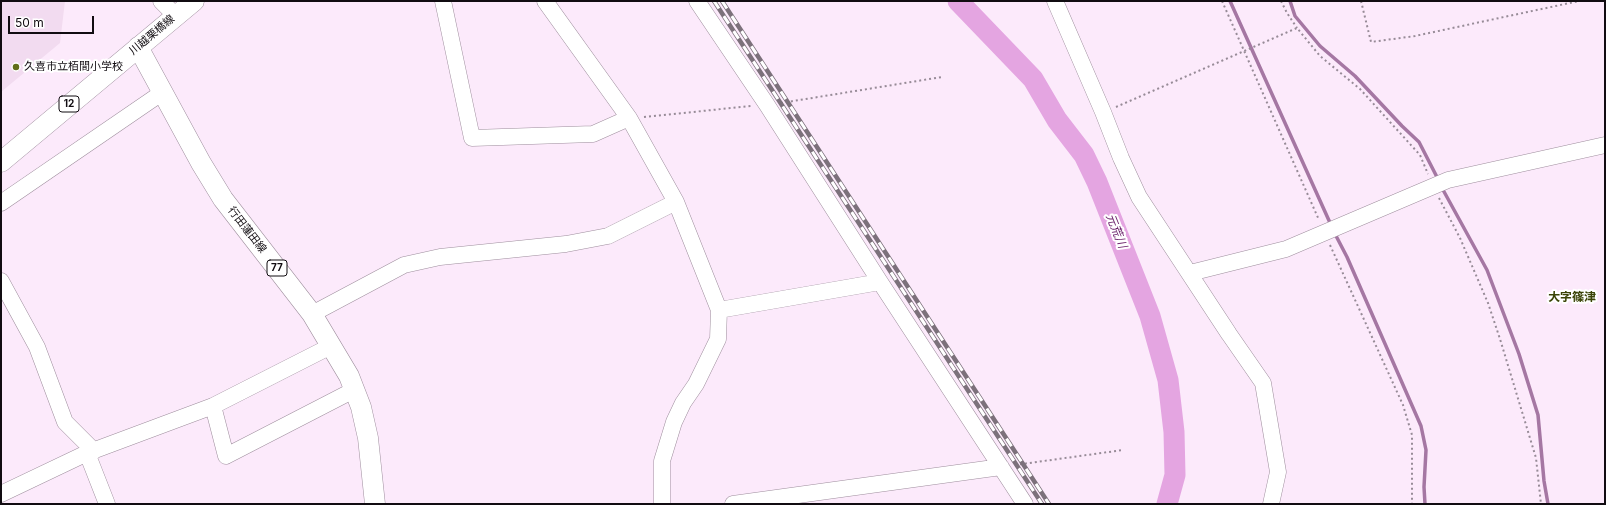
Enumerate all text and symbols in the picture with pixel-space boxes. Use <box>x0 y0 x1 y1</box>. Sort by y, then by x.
scale bar <box>10 8 96 34</box>
street label: 川越栗橋線 <box>127 12 177 58</box>
text: 50 m <box>15 15 44 30</box>
place label: 久喜市立栢間小学校 <box>24 60 123 74</box>
marker: 久喜市立栢間小学校 <box>11 62 21 72</box>
road number: 12 <box>59 96 79 112</box>
street label: 行田蓮田線 <box>225 204 269 256</box>
water label: 元荒川 <box>1103 212 1129 250</box>
road number: 77 <box>267 260 287 276</box>
district label: 大字篠津 <box>1548 290 1596 304</box>

